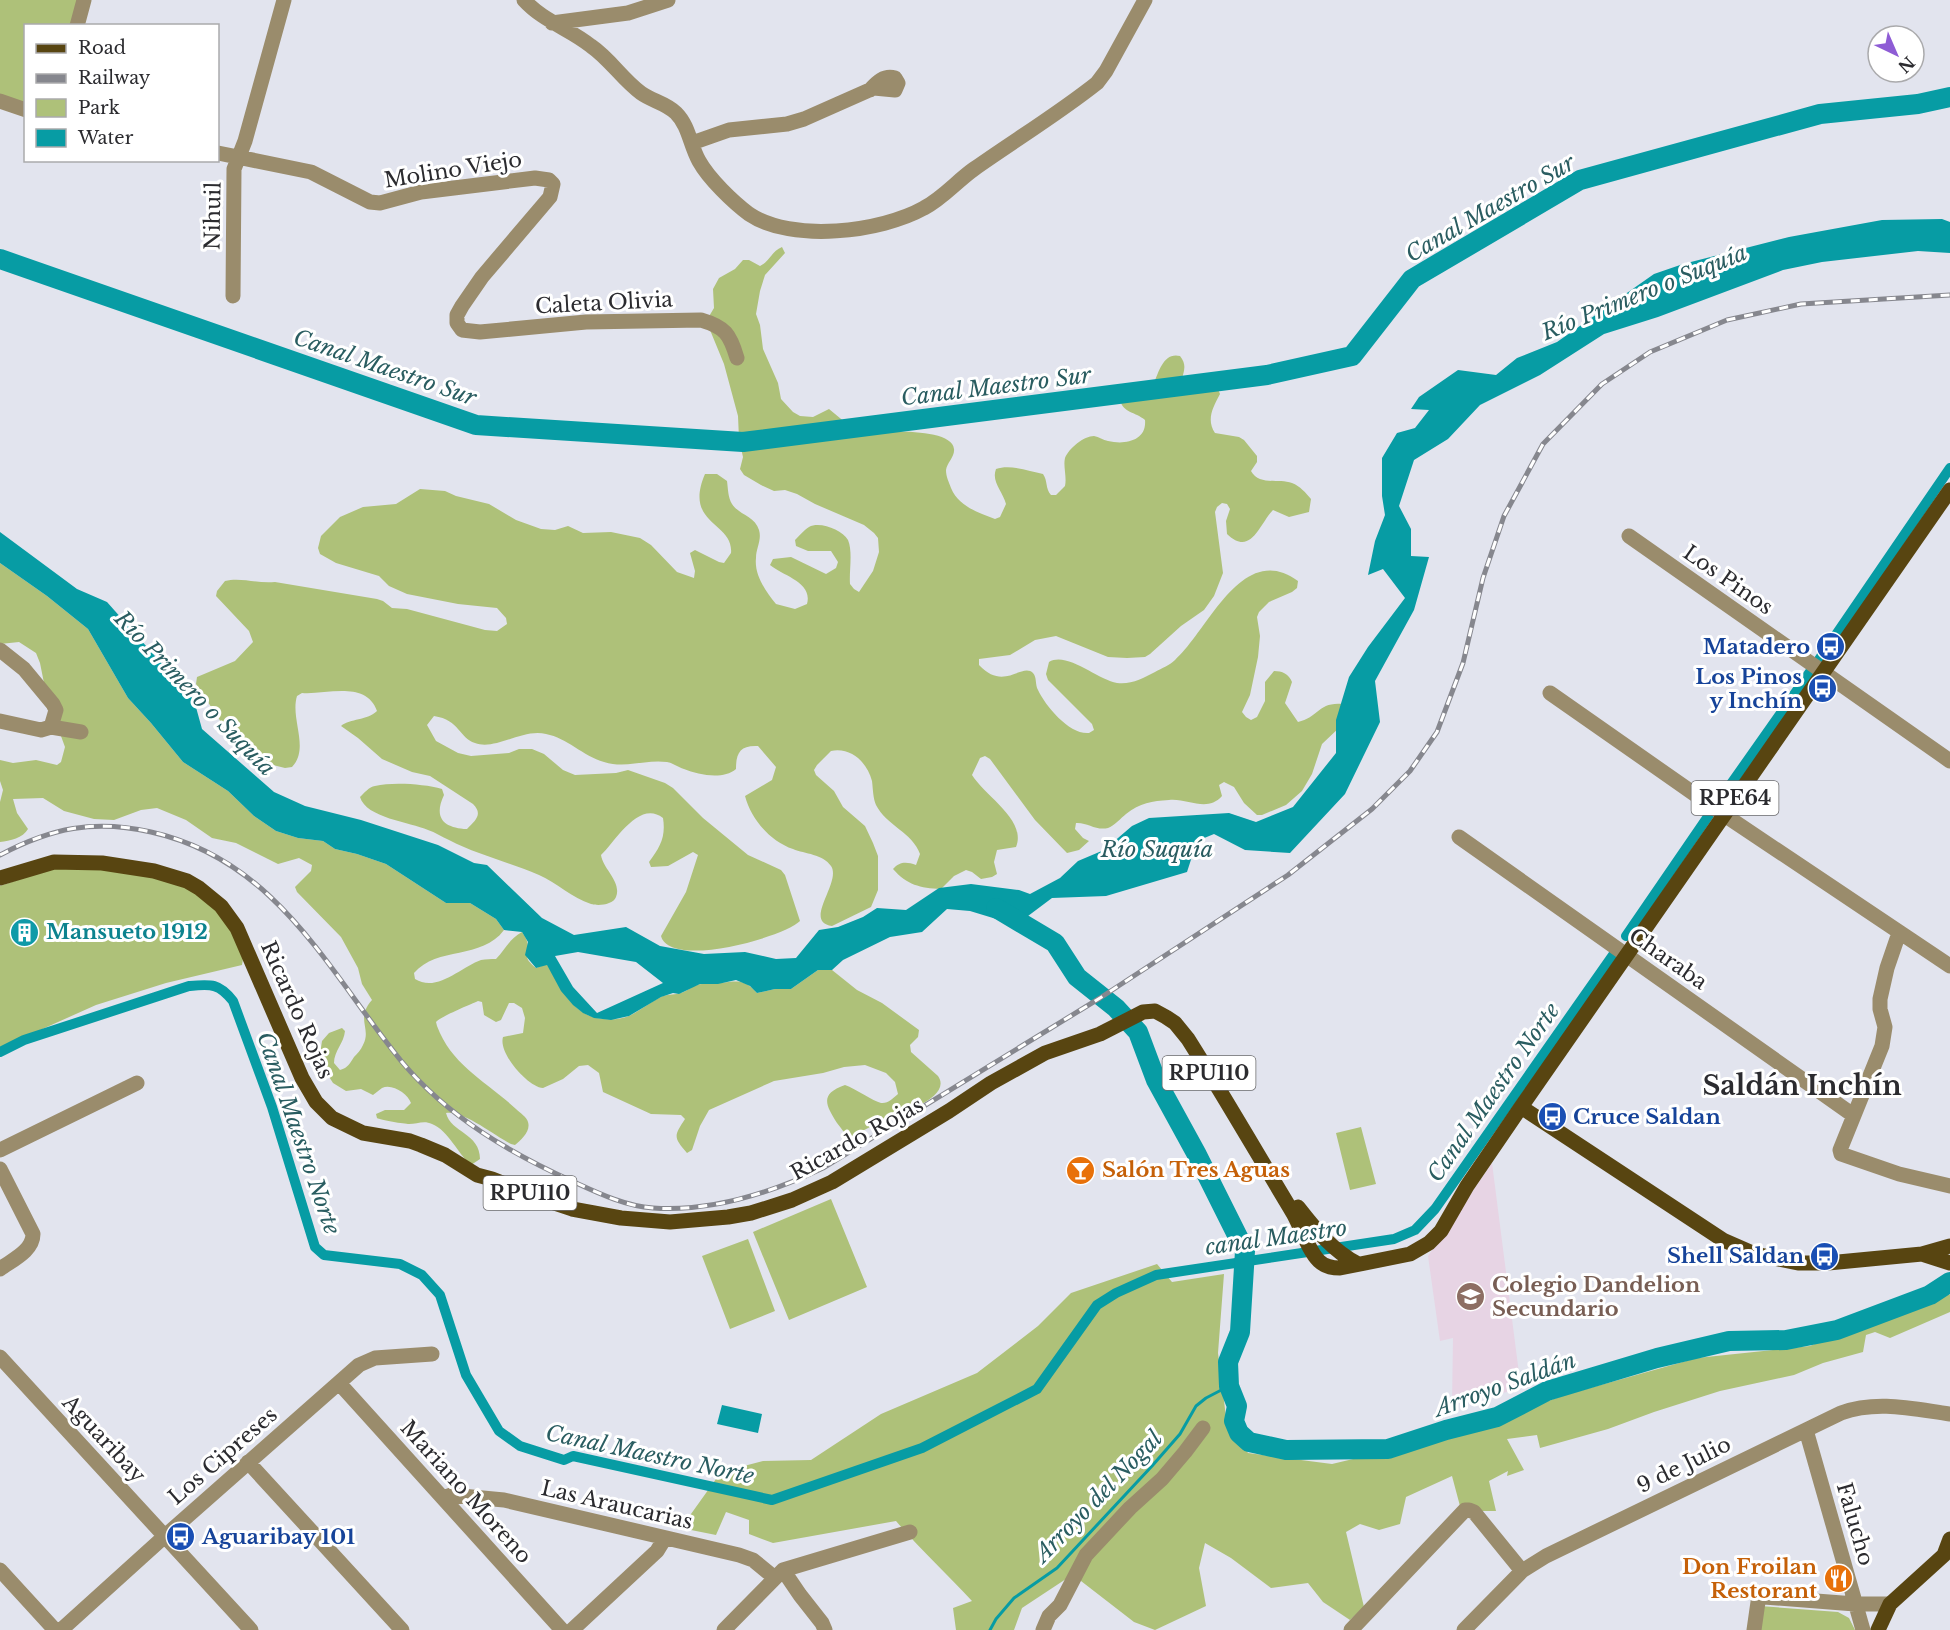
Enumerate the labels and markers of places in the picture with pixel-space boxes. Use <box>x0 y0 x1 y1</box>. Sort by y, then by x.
bus stop icon: Matadero <box>1815 631 1847 663</box>
place label: Matadero <box>1703 634 1810 660</box>
place label: Los Pinos y Inchín <box>1695 664 1802 714</box>
bus stop icon: Los Pinos y Inchín <box>1807 673 1839 705</box>
building icon: Mansueto 1912 <box>9 916 41 948</box>
place label: Mansueto 1912 <box>46 919 208 945</box>
bus stop icon: Cruce Saldan <box>1536 1101 1568 1133</box>
place label: Cruce Saldan <box>1573 1104 1721 1130</box>
bar icon: Salón Tres Aguas <box>1065 1154 1097 1186</box>
place label: Salón Tres Aguas <box>1102 1157 1290 1183</box>
bus stop icon: Shell Saldan <box>1809 1240 1841 1272</box>
place label: Shell Saldan <box>1667 1243 1804 1269</box>
place label: Colegio Dandelion Secundario <box>1492 1272 1700 1322</box>
school or university icon: Colegio Dandelion Secundario <box>1455 1281 1487 1313</box>
bus stop icon: Aguaribay 101 <box>165 1521 197 1553</box>
place label: Aguaribay 101 <box>201 1524 355 1550</box>
place label: Don Froilan Restorant <box>1682 1554 1817 1604</box>
restaurant icon: Don Froilan Restorant <box>1822 1563 1854 1595</box>

